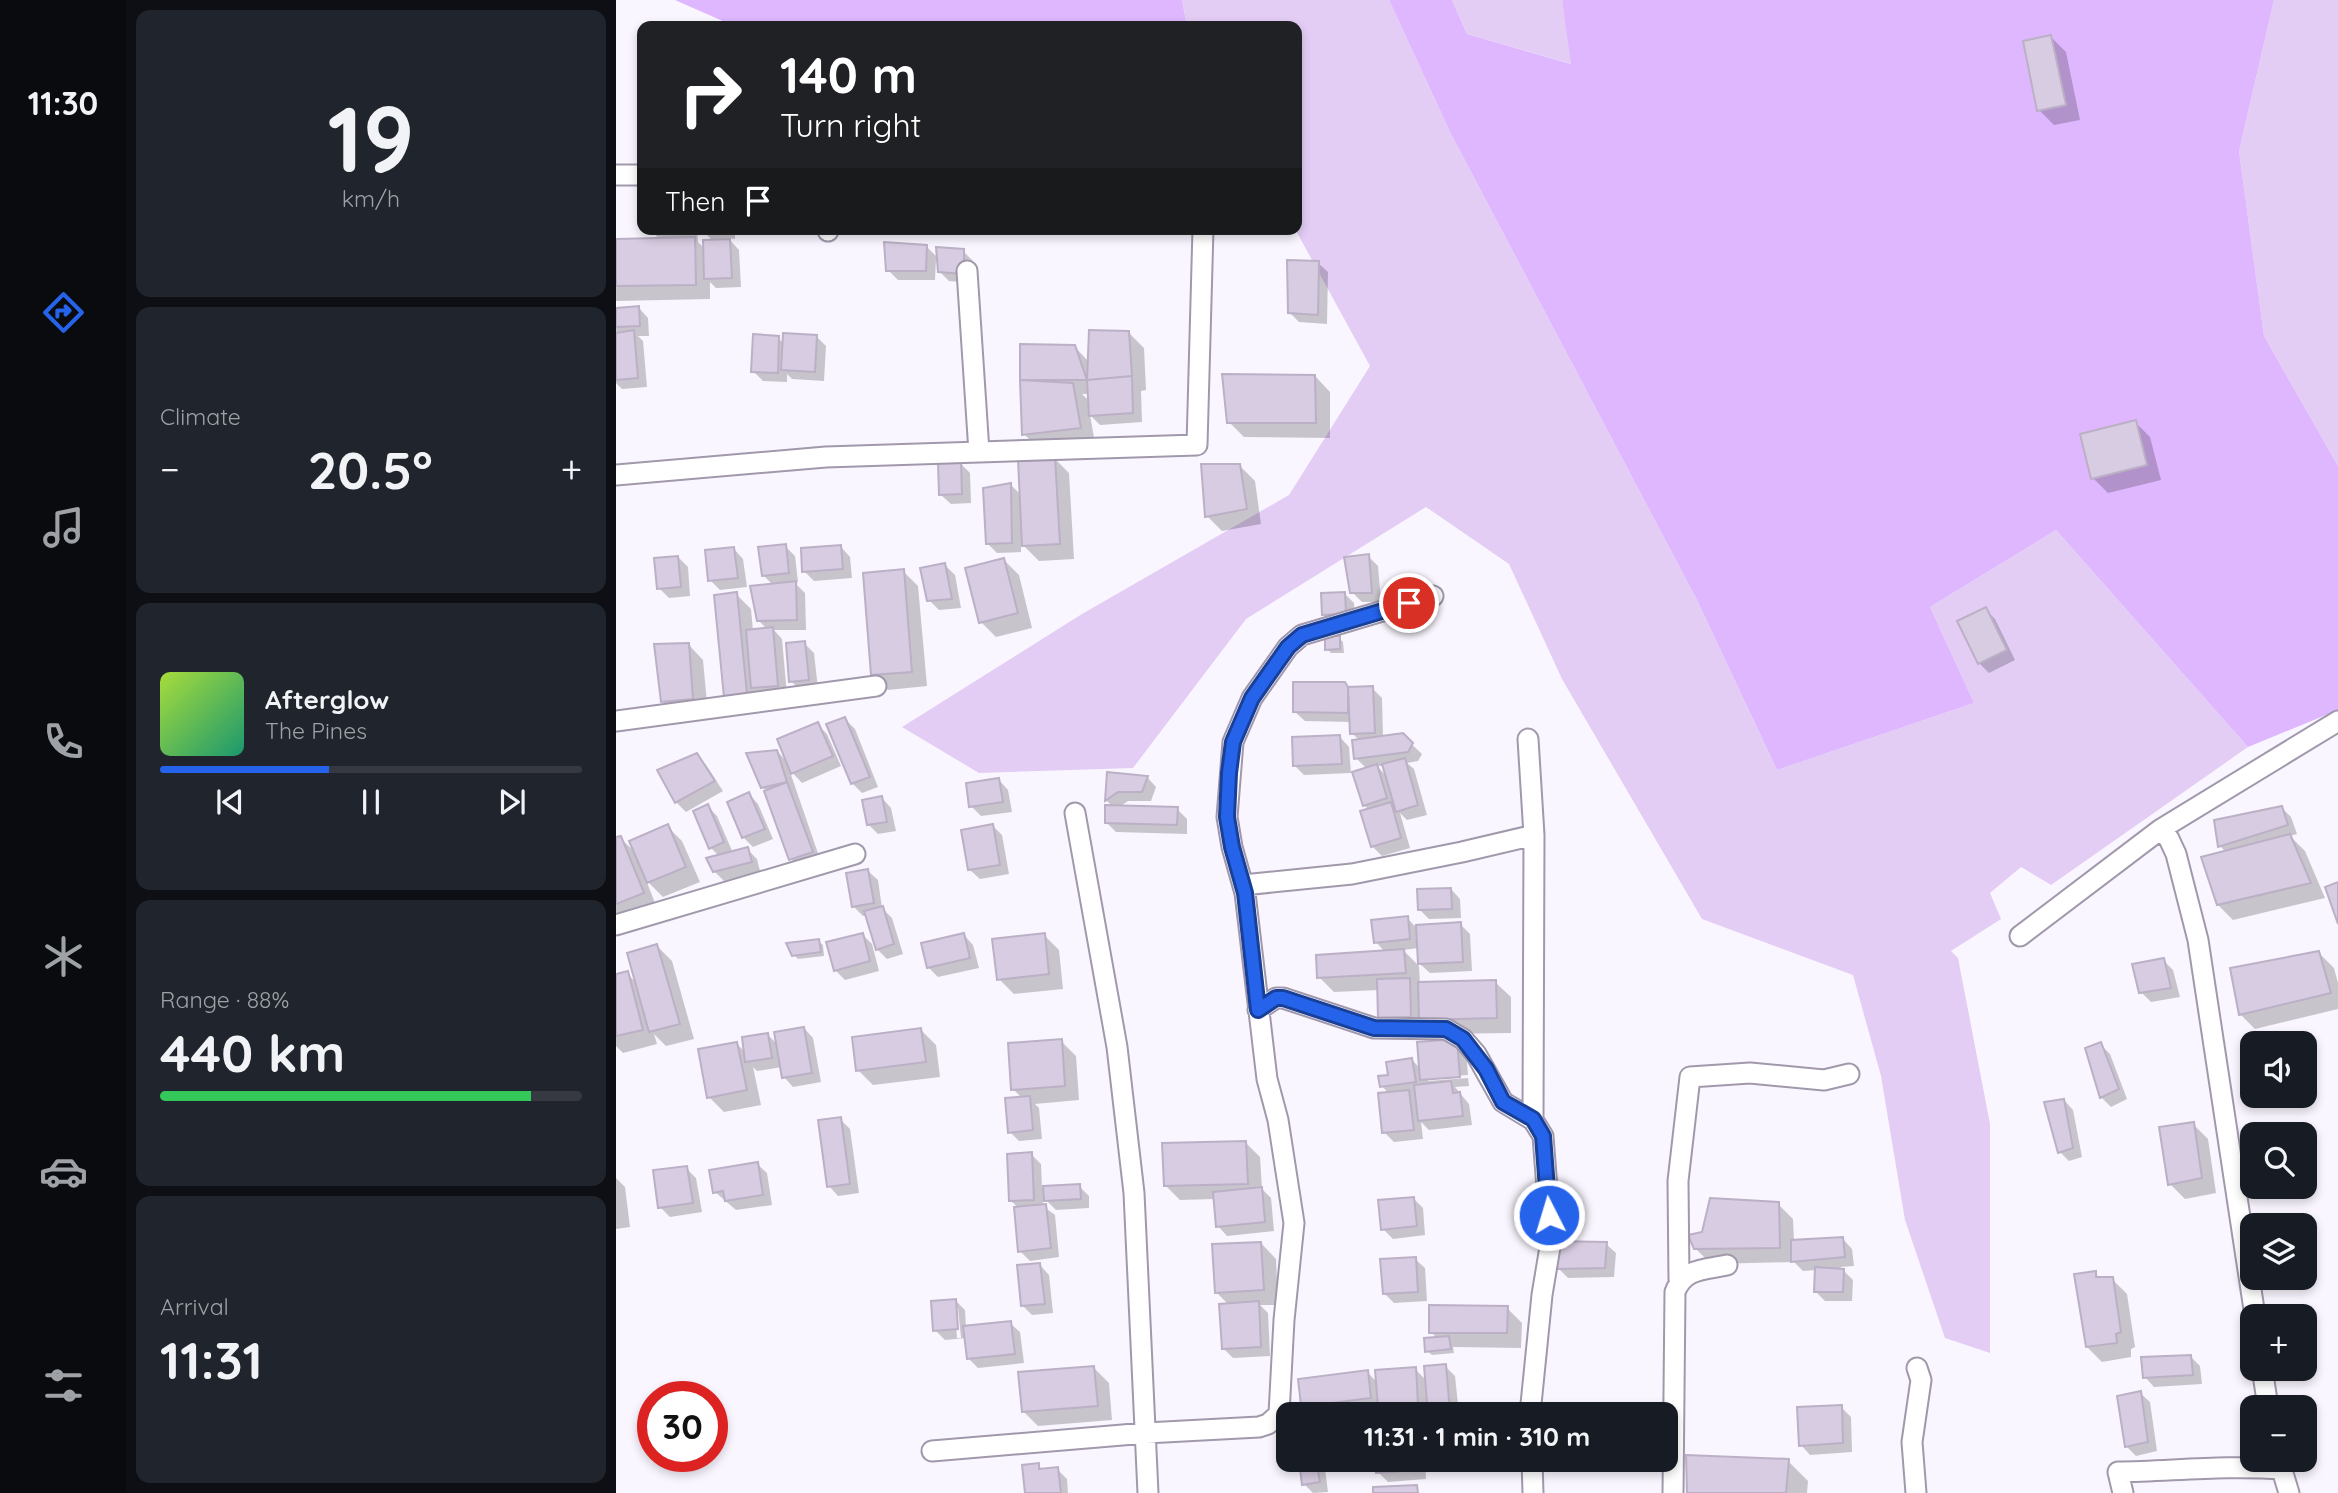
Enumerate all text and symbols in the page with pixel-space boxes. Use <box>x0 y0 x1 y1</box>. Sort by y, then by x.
text: 140 m <box>780 44 917 105</box>
icon: right <box>665 49 756 140</box>
text: 19 <box>327 81 415 195</box>
text: 11:30 <box>28 83 98 123</box>
text: Turn right <box>780 105 921 145</box>
icon: arrive <box>739 182 777 220</box>
text: km/h <box>342 184 400 213</box>
text: Then <box>665 185 725 218</box>
icon: directions <box>39 288 88 337</box>
text: Climate <box>160 402 241 431</box>
text: 20.5° <box>308 437 433 502</box>
text: − <box>160 445 180 493</box>
text: + <box>561 445 582 493</box>
icon: music <box>39 503 88 552</box>
pin <box>1379 573 1439 633</box>
icon: arrive <box>1390 584 1428 622</box>
text: Afterglow <box>265 683 389 716</box>
text: The Pines <box>265 716 367 745</box>
icon: phone <box>39 717 88 766</box>
icon: previous <box>211 783 249 821</box>
icon: pause <box>352 783 390 821</box>
icon: next <box>493 783 531 821</box>
icon: climate <box>39 932 88 981</box>
text: Range · 88% <box>160 985 289 1014</box>
text: 440 km <box>160 1020 345 1085</box>
map controls <box>2240 1031 2317 1472</box>
button: sound <box>2240 1031 2317 1108</box>
button: search <box>2240 1122 2317 1199</box>
icon: car <box>39 1147 88 1196</box>
position arrow <box>1512 1178 1586 1252</box>
button: layers <box>2240 1213 2317 1290</box>
text: Arrival <box>160 1292 229 1321</box>
button: + <box>2240 1304 2317 1381</box>
text: 11:31 <box>160 1327 263 1392</box>
icon: filters <box>39 1361 88 1410</box>
speed limit sign: 30 <box>637 1381 728 1472</box>
button: − <box>2240 1395 2317 1472</box>
text: 11:31 · 1 min · 310 m <box>1364 1420 1590 1453</box>

